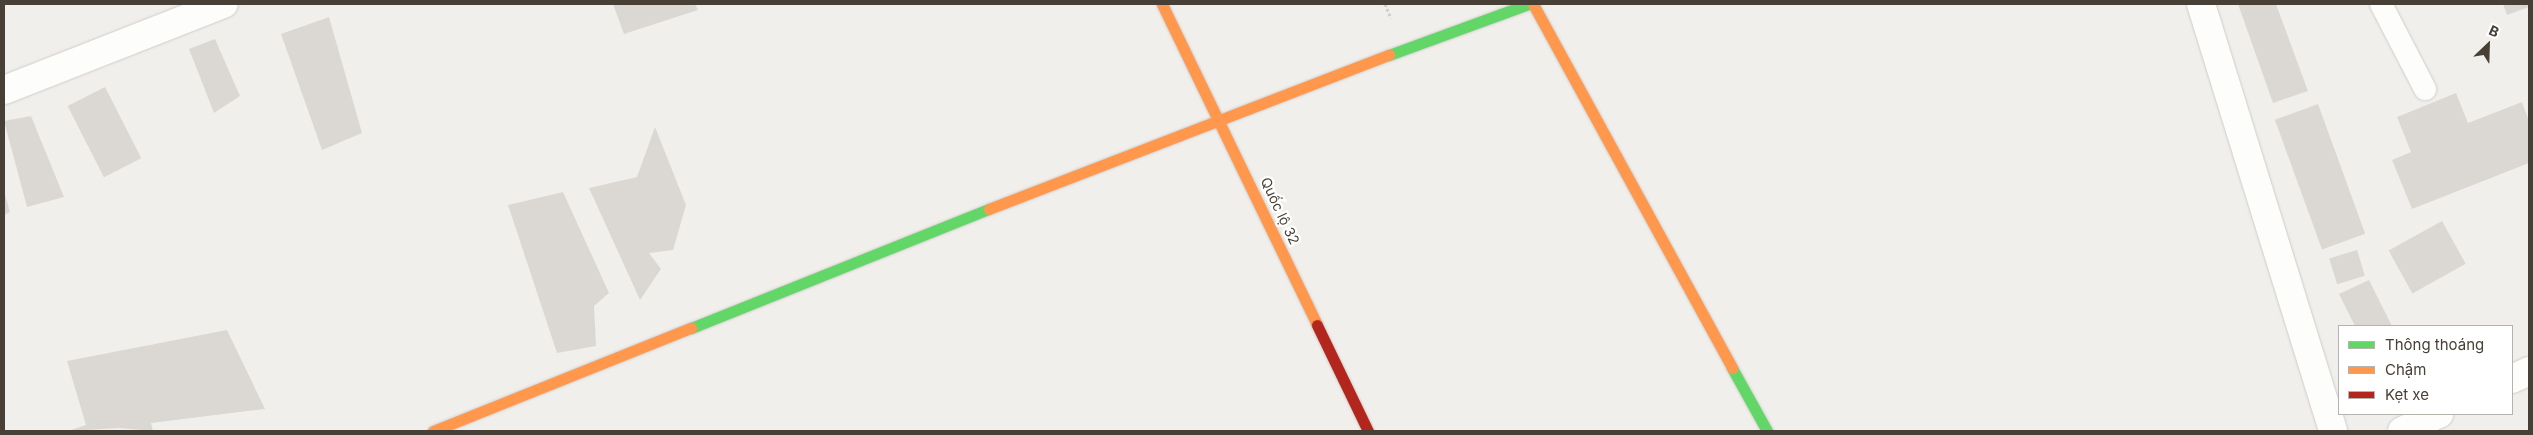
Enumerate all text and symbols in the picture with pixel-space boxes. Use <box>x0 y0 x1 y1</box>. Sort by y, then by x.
north arrow <box>2463 20 2513 70</box>
text: B <box>2487 21 2502 40</box>
street label: Quốc lộ 32 <box>1257 175 1303 247</box>
legend <box>2338 325 2513 415</box>
text: Thông thoáng <box>2385 335 2484 354</box>
text: Chậm <box>2385 360 2426 379</box>
text: Kẹt xe <box>2385 385 2429 404</box>

